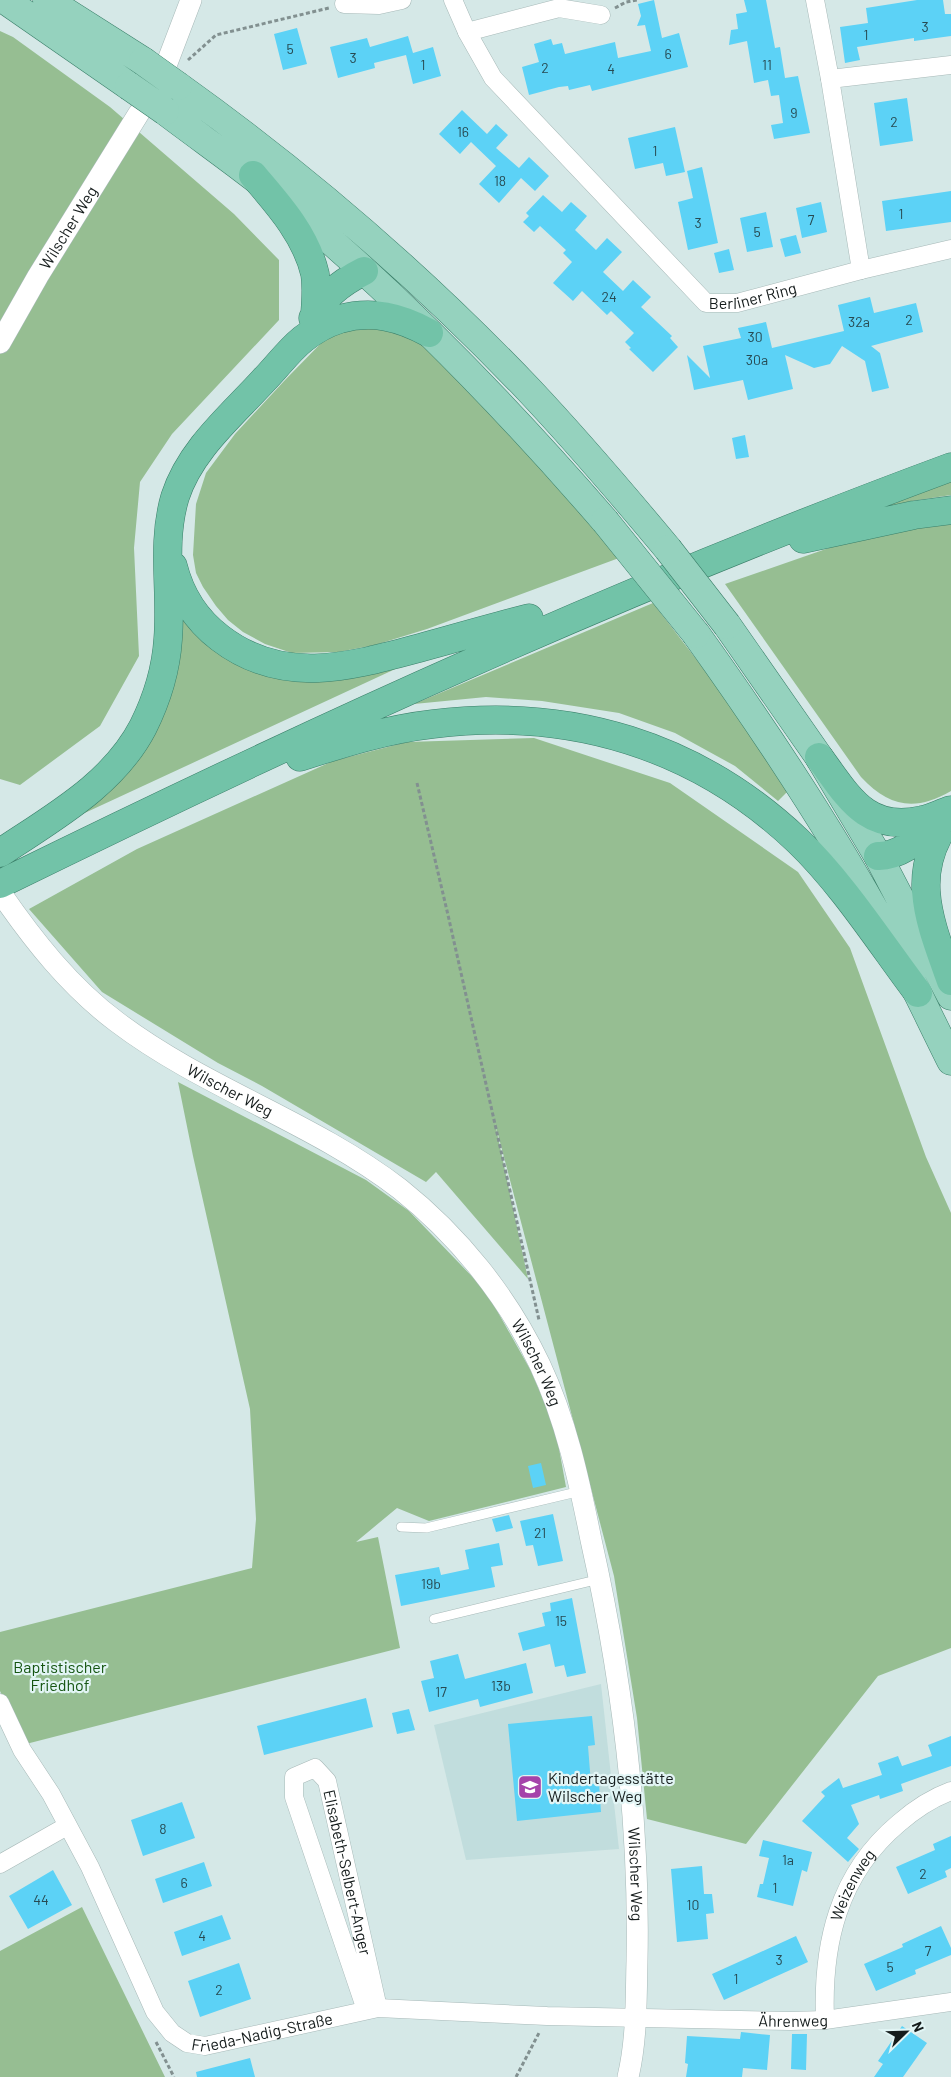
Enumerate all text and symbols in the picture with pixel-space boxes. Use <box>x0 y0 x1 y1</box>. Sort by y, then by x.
house number: 3 <box>921 18 929 35</box>
house number: 1 <box>864 26 868 43</box>
house number: 5 <box>286 40 294 57</box>
house number: 6 <box>664 45 672 62</box>
house number: 3 <box>349 49 357 66</box>
house number: 1 <box>421 56 425 73</box>
house number: 11 <box>762 56 772 73</box>
house number: 2 <box>541 59 549 76</box>
house number: 4 <box>607 60 615 77</box>
house number: 9 <box>790 104 798 121</box>
house number: 2 <box>890 113 898 130</box>
house number: 16 <box>457 123 469 140</box>
house number: 1 <box>653 142 657 159</box>
house number: 18 <box>494 172 506 189</box>
street label: Wilscher Weg <box>35 182 100 272</box>
house number: 1 <box>899 205 903 222</box>
house number: 7 <box>808 211 815 228</box>
house number: 3 <box>694 214 702 231</box>
house number: 5 <box>753 223 761 240</box>
street label: Berliner Ring <box>709 278 798 312</box>
house number: 24 <box>601 288 617 305</box>
house number: 2 <box>905 311 913 328</box>
house number: 32a <box>848 313 870 330</box>
house number: 30 <box>747 328 763 345</box>
house number: 30a <box>746 351 768 368</box>
street label: Wilscher Weg <box>184 1059 277 1120</box>
street label: Wilscher Weg <box>508 1315 566 1408</box>
house number: 21 <box>534 1524 546 1541</box>
house number: 19b <box>421 1575 441 1592</box>
house number: 15 <box>555 1612 567 1629</box>
park label: Baptistischer Friedhof <box>13 1657 107 1694</box>
house number: 13b <box>491 1677 511 1694</box>
house number: 17 <box>435 1683 447 1700</box>
place label: Kindertagesstätte Wilscher Weg <box>548 1768 674 1805</box>
school or university icon: Kindertagesstätte Wilscher Weg <box>517 1774 543 1800</box>
street label: Elisabeth-Selbert-Anger <box>320 1788 376 1957</box>
house number: 8 <box>159 1820 167 1837</box>
street label: Wilscher Weg <box>625 1826 647 1921</box>
street label: Weizenweg <box>826 1845 878 1923</box>
house number: 1a <box>782 1851 794 1868</box>
house number: 2 <box>919 1865 927 1882</box>
house number: 6 <box>180 1874 188 1891</box>
house number: 1 <box>773 1879 777 1896</box>
house number: 44 <box>33 1891 49 1908</box>
house number: 10 <box>687 1896 699 1913</box>
house number: 4 <box>198 1927 206 1944</box>
house number: 7 <box>925 1942 932 1959</box>
house number: 3 <box>775 1951 783 1968</box>
house number: 5 <box>886 1958 894 1975</box>
house number: 1 <box>734 1970 738 1987</box>
house number: 2 <box>215 1981 223 1998</box>
north arrow <box>881 2007 931 2057</box>
street label: Frieda-Nadig-Straße <box>190 2008 334 2055</box>
street label: Ährenweg <box>758 2010 828 2030</box>
text: N <box>909 2019 928 2034</box>

